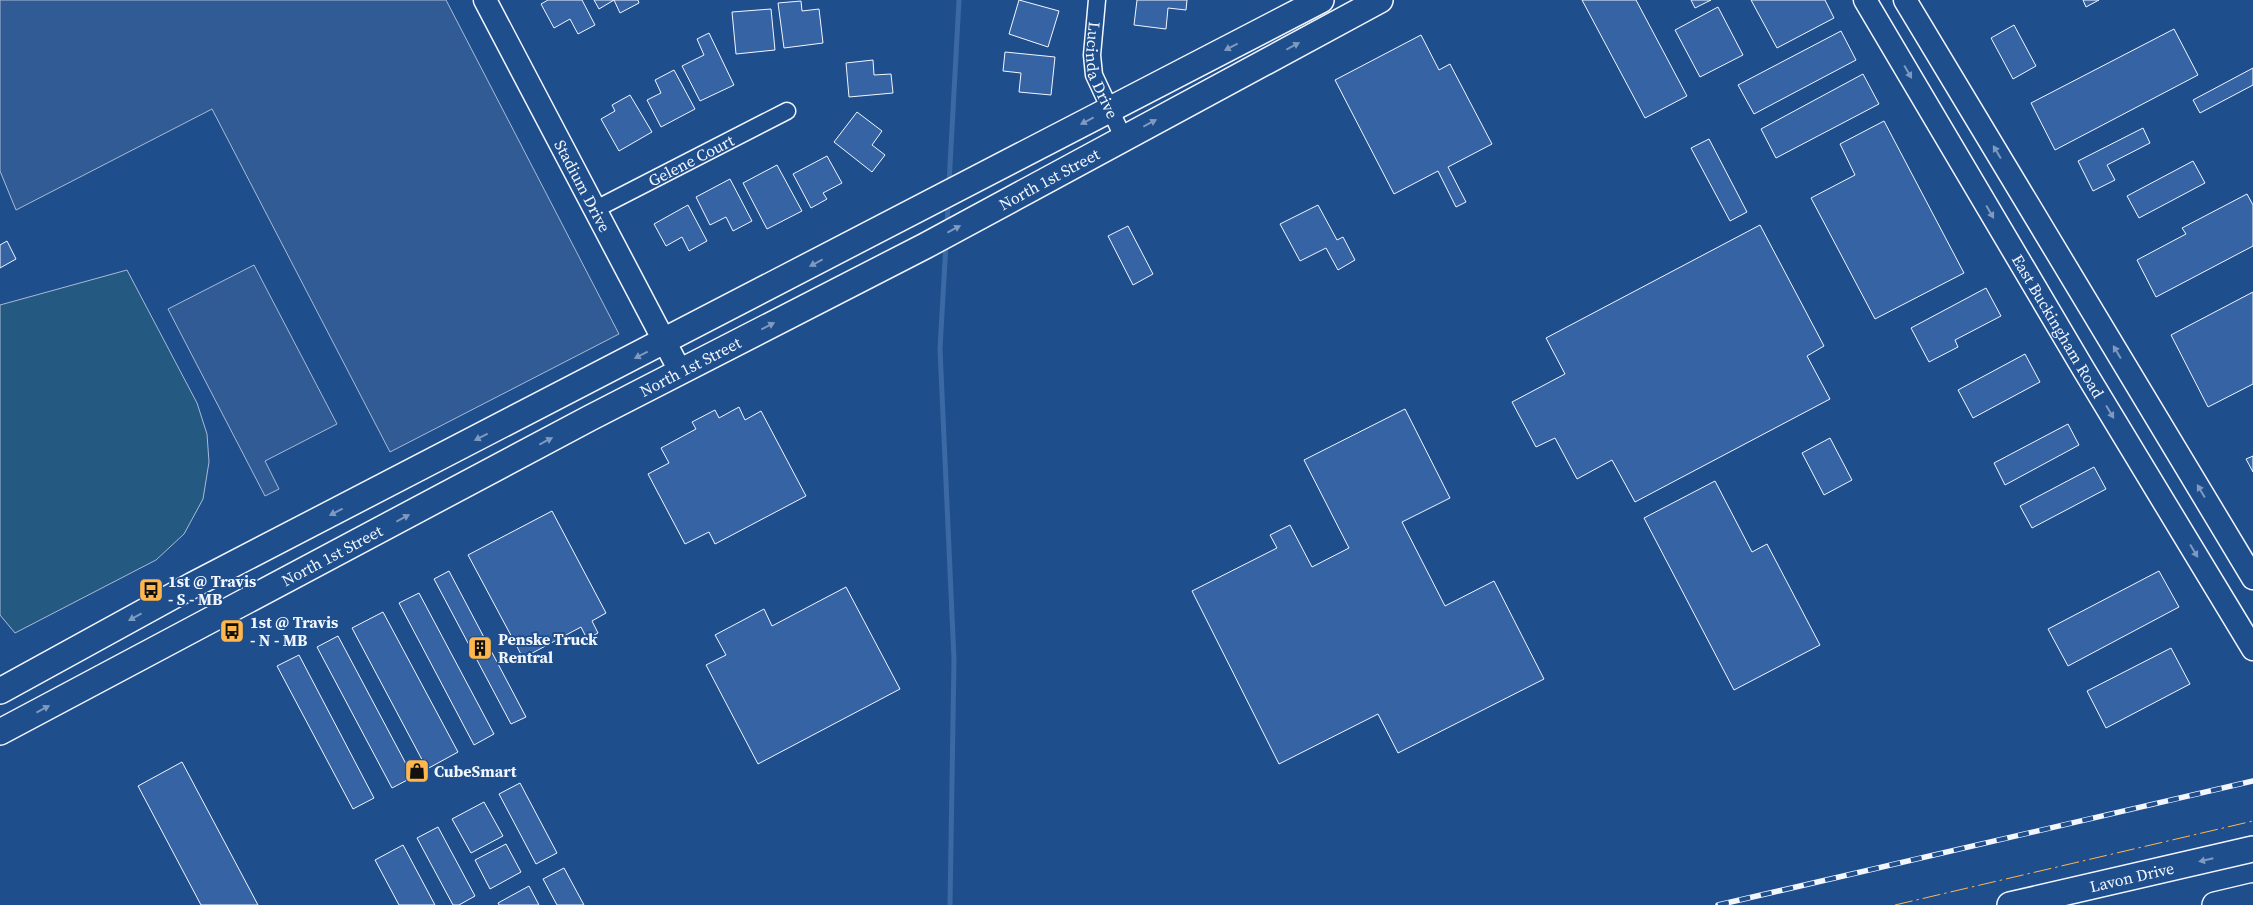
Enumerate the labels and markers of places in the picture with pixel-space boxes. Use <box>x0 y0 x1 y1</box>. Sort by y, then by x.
place label: 1st @ Travis - S - MB <box>168 570 256 610</box>
bus stop icon: 1st @ Travis - S - MB <box>138 577 164 603</box>
place label: 1st @ Travis - N - MB <box>250 611 338 651</box>
bus stop icon: 1st @ Travis - N - MB <box>219 618 245 644</box>
place label: Penske Truck Rentral <box>498 628 598 668</box>
building icon: Penske Truck Rentral <box>467 635 493 661</box>
shop icon: CubeSmart <box>404 758 430 784</box>
place label: CubeSmart <box>434 760 517 782</box>

